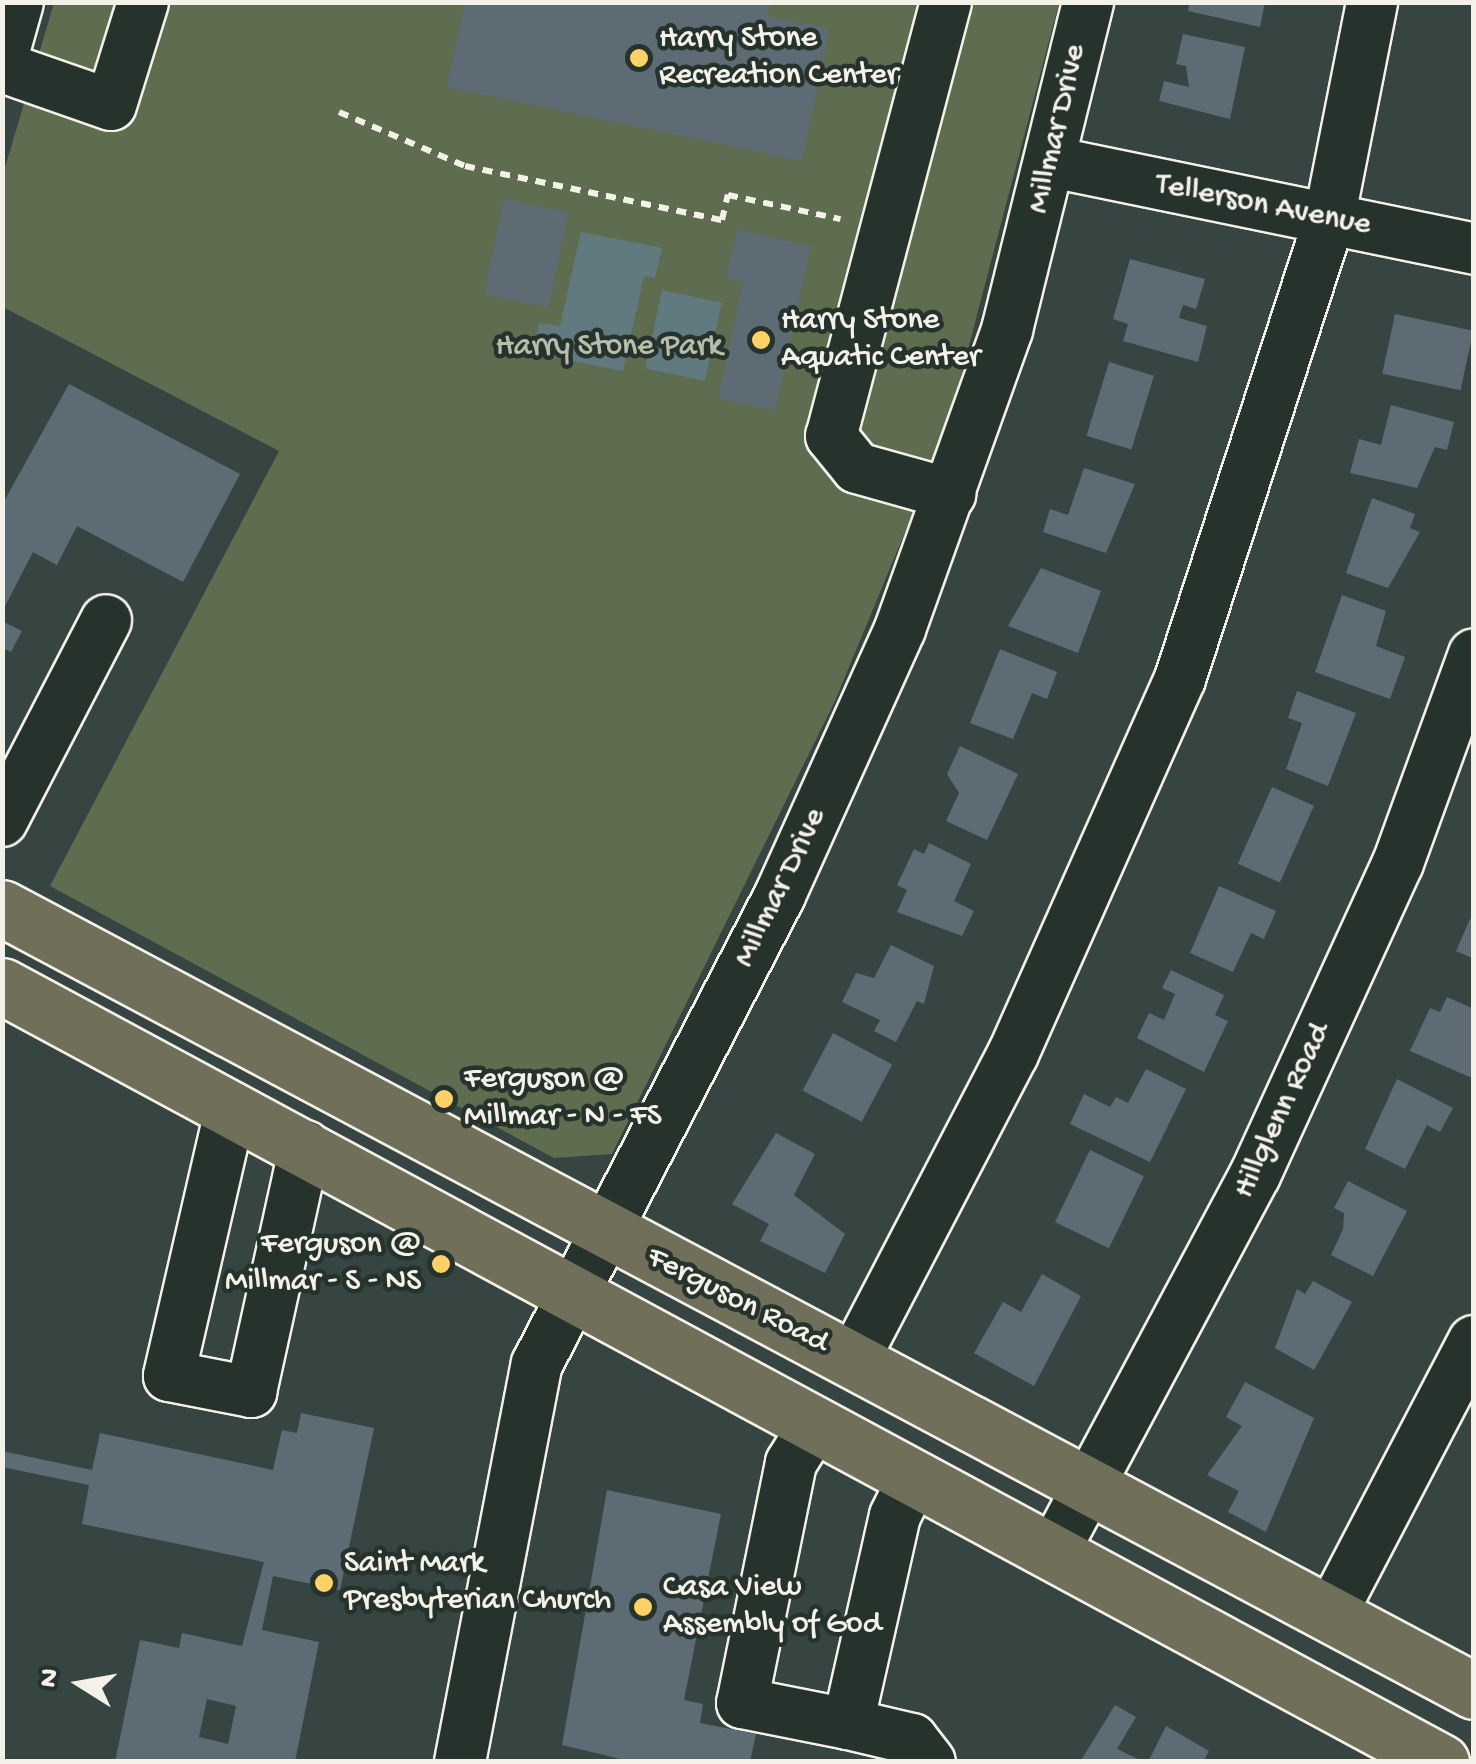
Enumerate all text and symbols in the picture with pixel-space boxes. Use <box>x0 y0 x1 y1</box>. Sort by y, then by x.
place label: Harry Stone Recreation Center <box>659 21 898 96</box>
street label: Millmar Drive <box>1020 41 1096 217</box>
marker: Harry Stone Recreation Center <box>628 47 650 69</box>
street label: Tellerson Avenue <box>1152 166 1374 246</box>
place label: Harry Stone Aquatic Center <box>781 303 980 378</box>
park label: Harry Stone Park <box>496 328 722 366</box>
marker: Harry Stone Aquatic Center <box>750 329 772 351</box>
street label: Millmar Drive <box>726 802 836 974</box>
street label: Hillglenn Road <box>1226 1017 1340 1205</box>
place label: Ferguson @ Millmar - N - FS <box>464 1062 662 1137</box>
marker: Ferguson @ Millmar - N - FS <box>433 1088 455 1110</box>
place label: Ferguson @ Millmar - S - NS <box>225 1227 421 1302</box>
street label: Ferguson Road <box>640 1239 834 1363</box>
marker: Ferguson @ Millmar - S - NS <box>430 1253 452 1275</box>
place label: Saint Mark Presbyterian Church <box>344 1546 611 1621</box>
place label: Casa View Assembly of God <box>663 1570 881 1645</box>
marker: Saint Mark Presbyterian Church <box>313 1572 335 1594</box>
marker: Casa View Assembly of God <box>632 1596 654 1618</box>
north arrow <box>30 1634 130 1734</box>
text: N <box>32 1666 68 1690</box>

